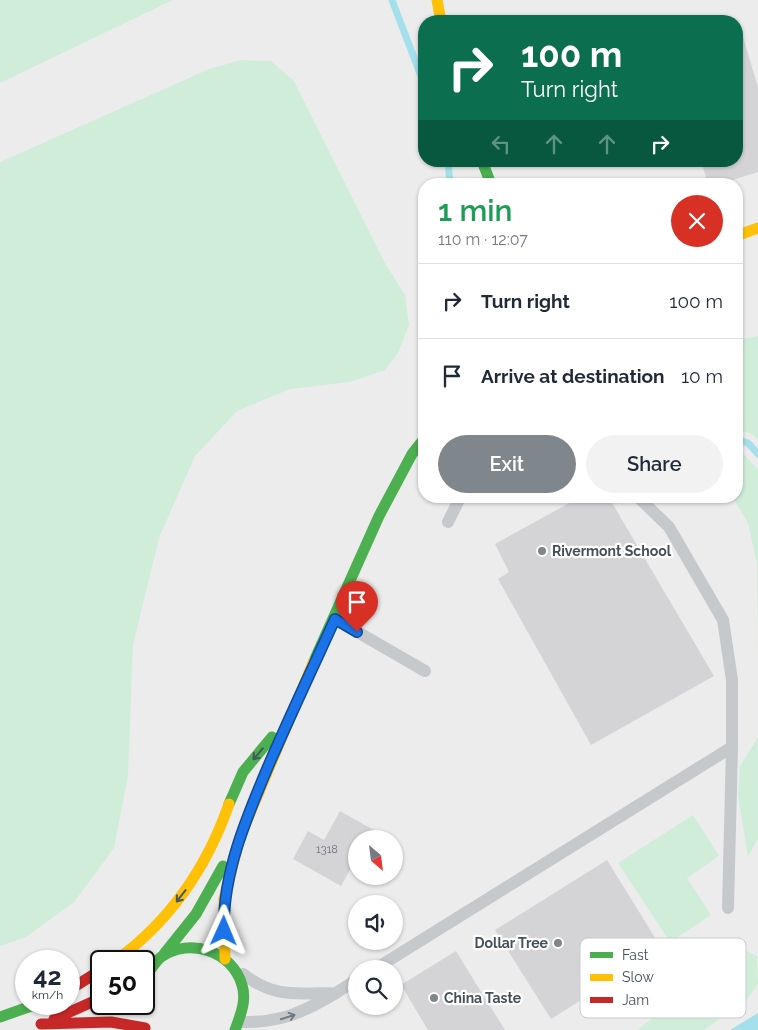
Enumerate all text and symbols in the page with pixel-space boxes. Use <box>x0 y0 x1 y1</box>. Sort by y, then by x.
text: 100 m <box>521 34 622 75</box>
icon: right <box>438 35 503 100</box>
text: Turn right <box>521 76 618 102</box>
icon: left <box>487 130 515 158</box>
icon: ahead <box>540 130 568 158</box>
icon: ahead <box>593 130 621 158</box>
icon: right <box>646 130 674 158</box>
text: 1 min <box>438 193 513 228</box>
button: close <box>671 195 723 247</box>
text: 110 m · 12:07 <box>438 230 528 249</box>
icon: right <box>438 287 466 315</box>
text: Turn right <box>481 290 570 312</box>
text: 100 m <box>669 290 723 312</box>
icon: arrive <box>438 362 466 390</box>
text: Arrive at destination <box>481 365 665 387</box>
text: 10 m <box>681 365 723 387</box>
button: Exit <box>438 435 576 493</box>
button: Share <box>586 435 723 493</box>
place label: Rivermont School <box>552 543 672 559</box>
marker: Rivermont School <box>536 545 548 557</box>
pin <box>336 581 378 632</box>
icon: arrive <box>343 588 371 616</box>
one-way arrow <box>252 747 263 760</box>
north arrow <box>348 830 402 885</box>
map controls <box>348 830 403 1015</box>
house number: 1318 <box>316 843 338 856</box>
one-way arrow <box>176 889 186 903</box>
button: sound <box>348 895 403 950</box>
position arrow <box>197 904 249 956</box>
place label: Dollar Tree <box>474 935 549 951</box>
marker: Dollar Tree <box>552 937 564 949</box>
legend <box>580 938 746 1018</box>
text: Fast <box>622 947 649 963</box>
speed limit sign: 50 <box>90 950 155 1015</box>
button: search <box>348 960 403 1015</box>
text: 42 <box>33 961 62 991</box>
text: Slow <box>622 969 654 985</box>
text: km/h <box>32 988 63 1002</box>
place label: China Taste <box>444 990 522 1006</box>
marker: China Taste <box>428 992 440 1004</box>
text: Jam <box>622 992 649 1008</box>
one-way arrow <box>280 1011 296 1021</box>

